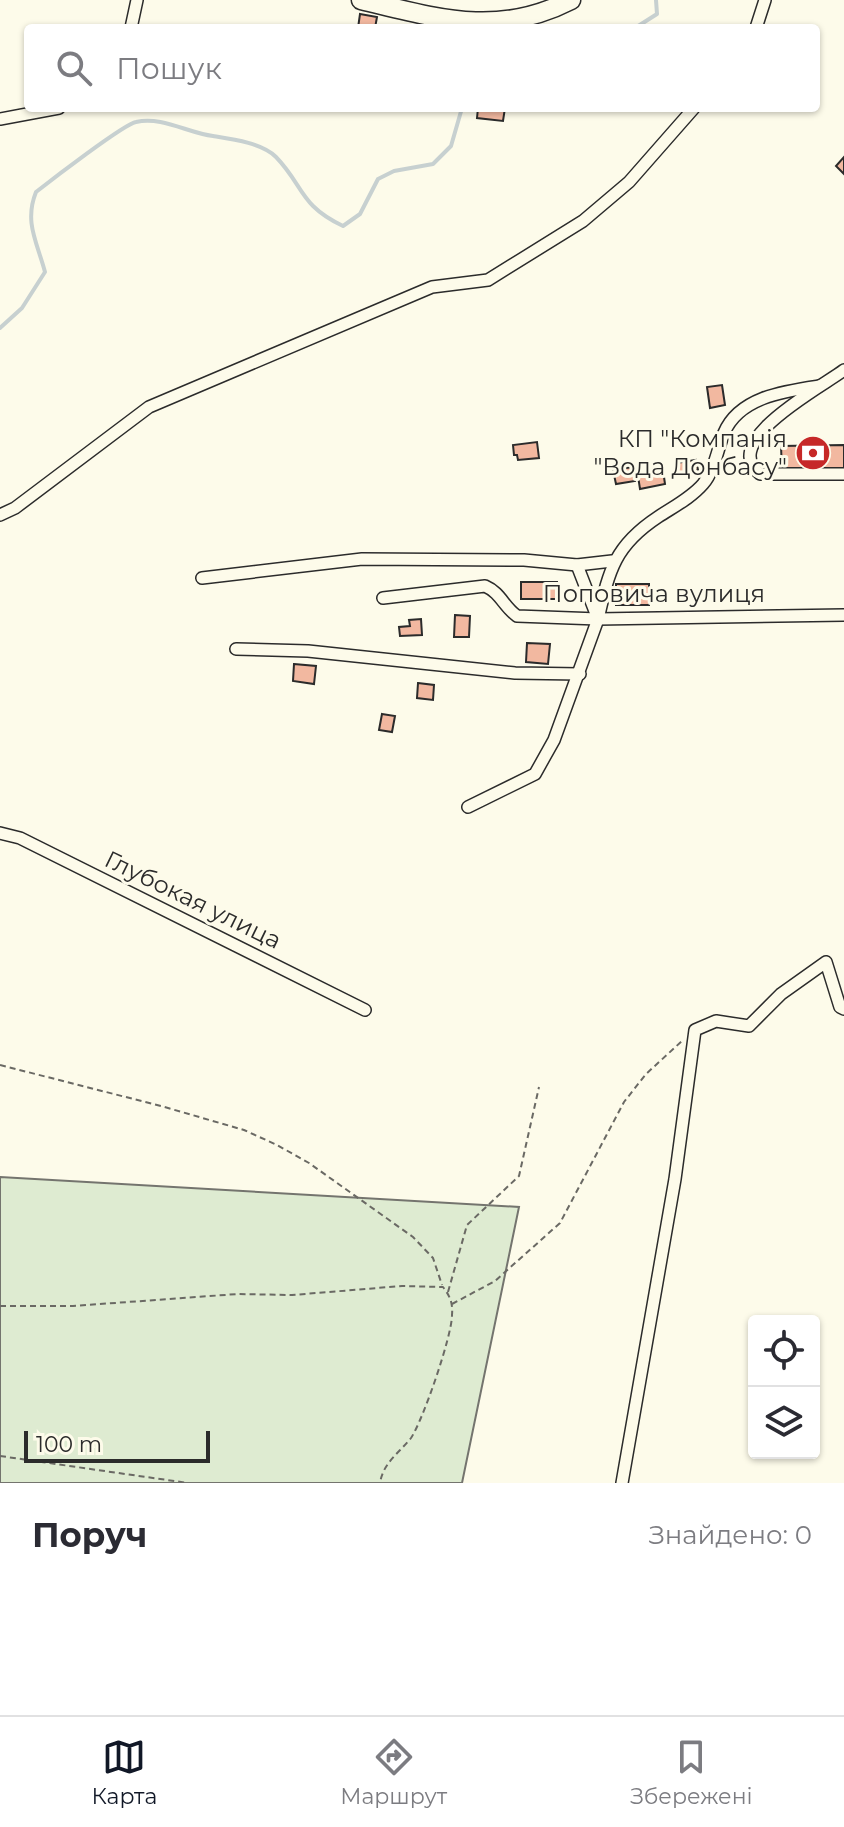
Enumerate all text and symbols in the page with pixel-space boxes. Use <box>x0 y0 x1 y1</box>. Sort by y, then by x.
search box <box>24 24 820 112</box>
icon: search <box>52 46 96 90</box>
text: Пошук <box>116 50 222 87</box>
place label: КП "Компанія "Вода Донбасу" <box>593 424 787 481</box>
bank icon: КП "Компанія "Вода Донбасу" <box>794 434 832 472</box>
street label: Поповича вулиця <box>543 579 765 608</box>
street label: Глубокая улица <box>100 844 286 955</box>
map controls <box>748 1315 820 1459</box>
button: locate <box>748 1315 820 1387</box>
button: layers <box>748 1387 820 1459</box>
scale bar <box>24 1427 210 1463</box>
text: 100 m <box>36 1431 102 1458</box>
text: Поруч <box>32 1514 147 1556</box>
text: Знайдено: 0 <box>649 1519 812 1551</box>
tab: Карта <box>91 1735 157 1810</box>
tab: Маршрут <box>340 1735 447 1810</box>
tab: Збережені <box>630 1735 753 1810</box>

